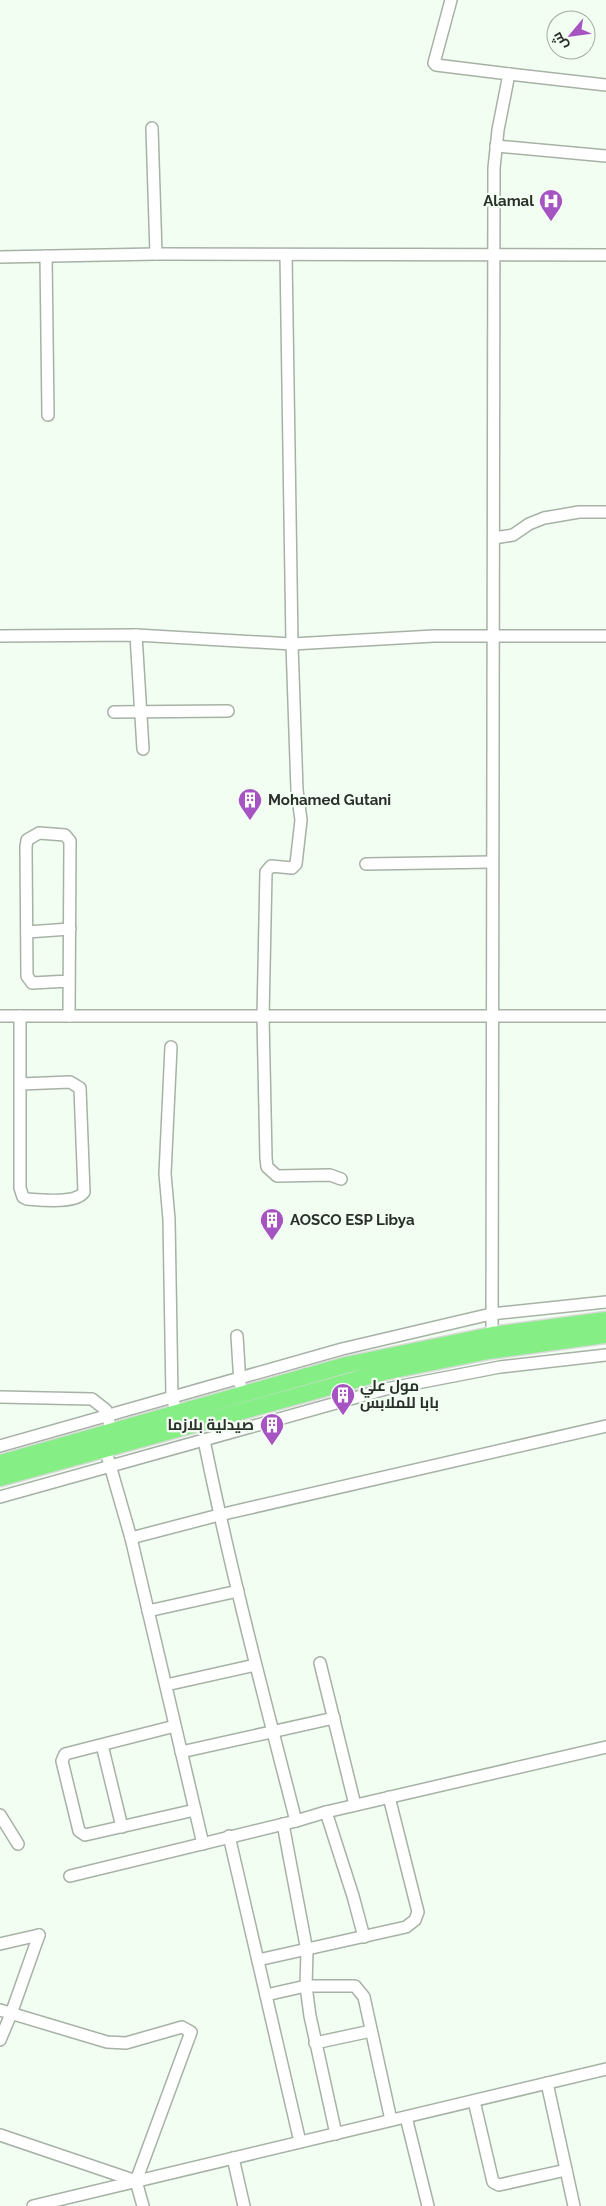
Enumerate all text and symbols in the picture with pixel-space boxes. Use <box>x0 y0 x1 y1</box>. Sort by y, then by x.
north arrow <box>546 10 596 60</box>
text: ش <box>548 29 572 53</box>
hospital icon: Alamal <box>538 188 564 222</box>
place label: Alamal <box>483 192 534 210</box>
building icon: Mohamed Gutani <box>237 787 263 821</box>
place label: Mohamed Gutani <box>268 791 391 809</box>
building icon: AOSCO ESP Libya <box>259 1207 285 1241</box>
place label: AOSCO ESP Libya <box>290 1211 415 1229</box>
place label: مول علي بابا للملابس <box>360 1377 439 1412</box>
building icon: مول علي بابا للملابس <box>330 1382 356 1416</box>
building icon: صيدلية بلازما <box>259 1412 285 1446</box>
place label: صيدلية بلازما <box>168 1416 254 1434</box>

